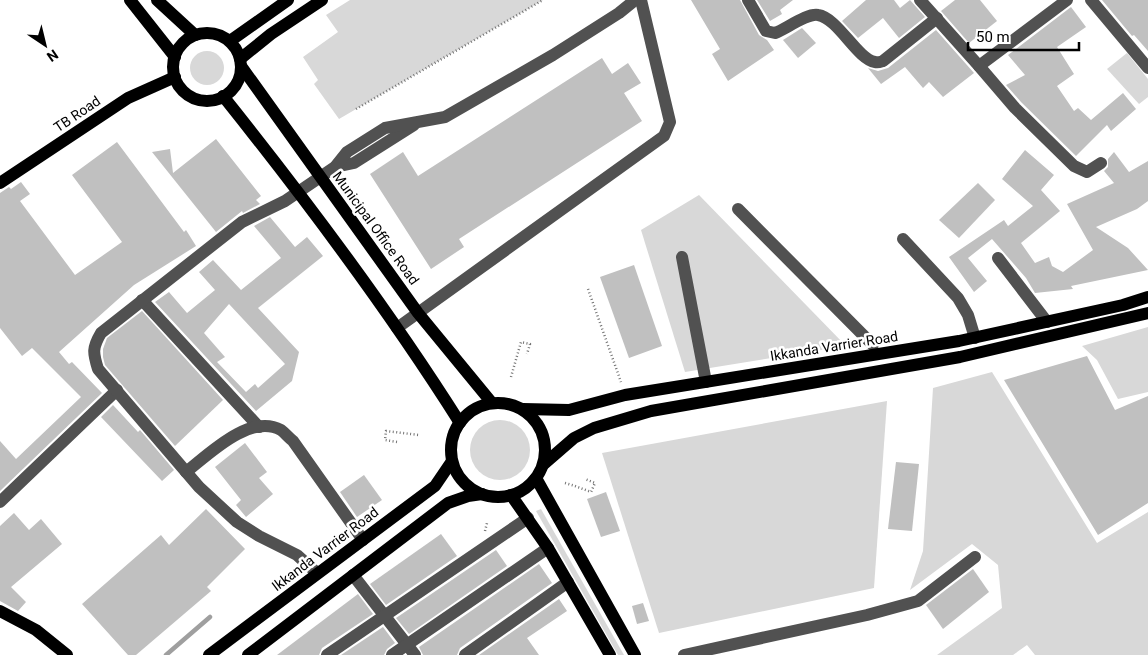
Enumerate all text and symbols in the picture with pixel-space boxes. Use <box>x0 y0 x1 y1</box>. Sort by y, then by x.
north arrow <box>20 20 70 70</box>
scale bar <box>968 20 1079 52</box>
text: 50 m <box>976 28 1010 46</box>
text: N <box>44 46 61 65</box>
street label: TB Road <box>51 93 103 135</box>
street label: Municipal Office Road <box>330 168 422 288</box>
street label: Ikkanda Varrier Road <box>769 328 899 364</box>
street label: Ikkanda Varrier Road <box>269 504 381 594</box>

